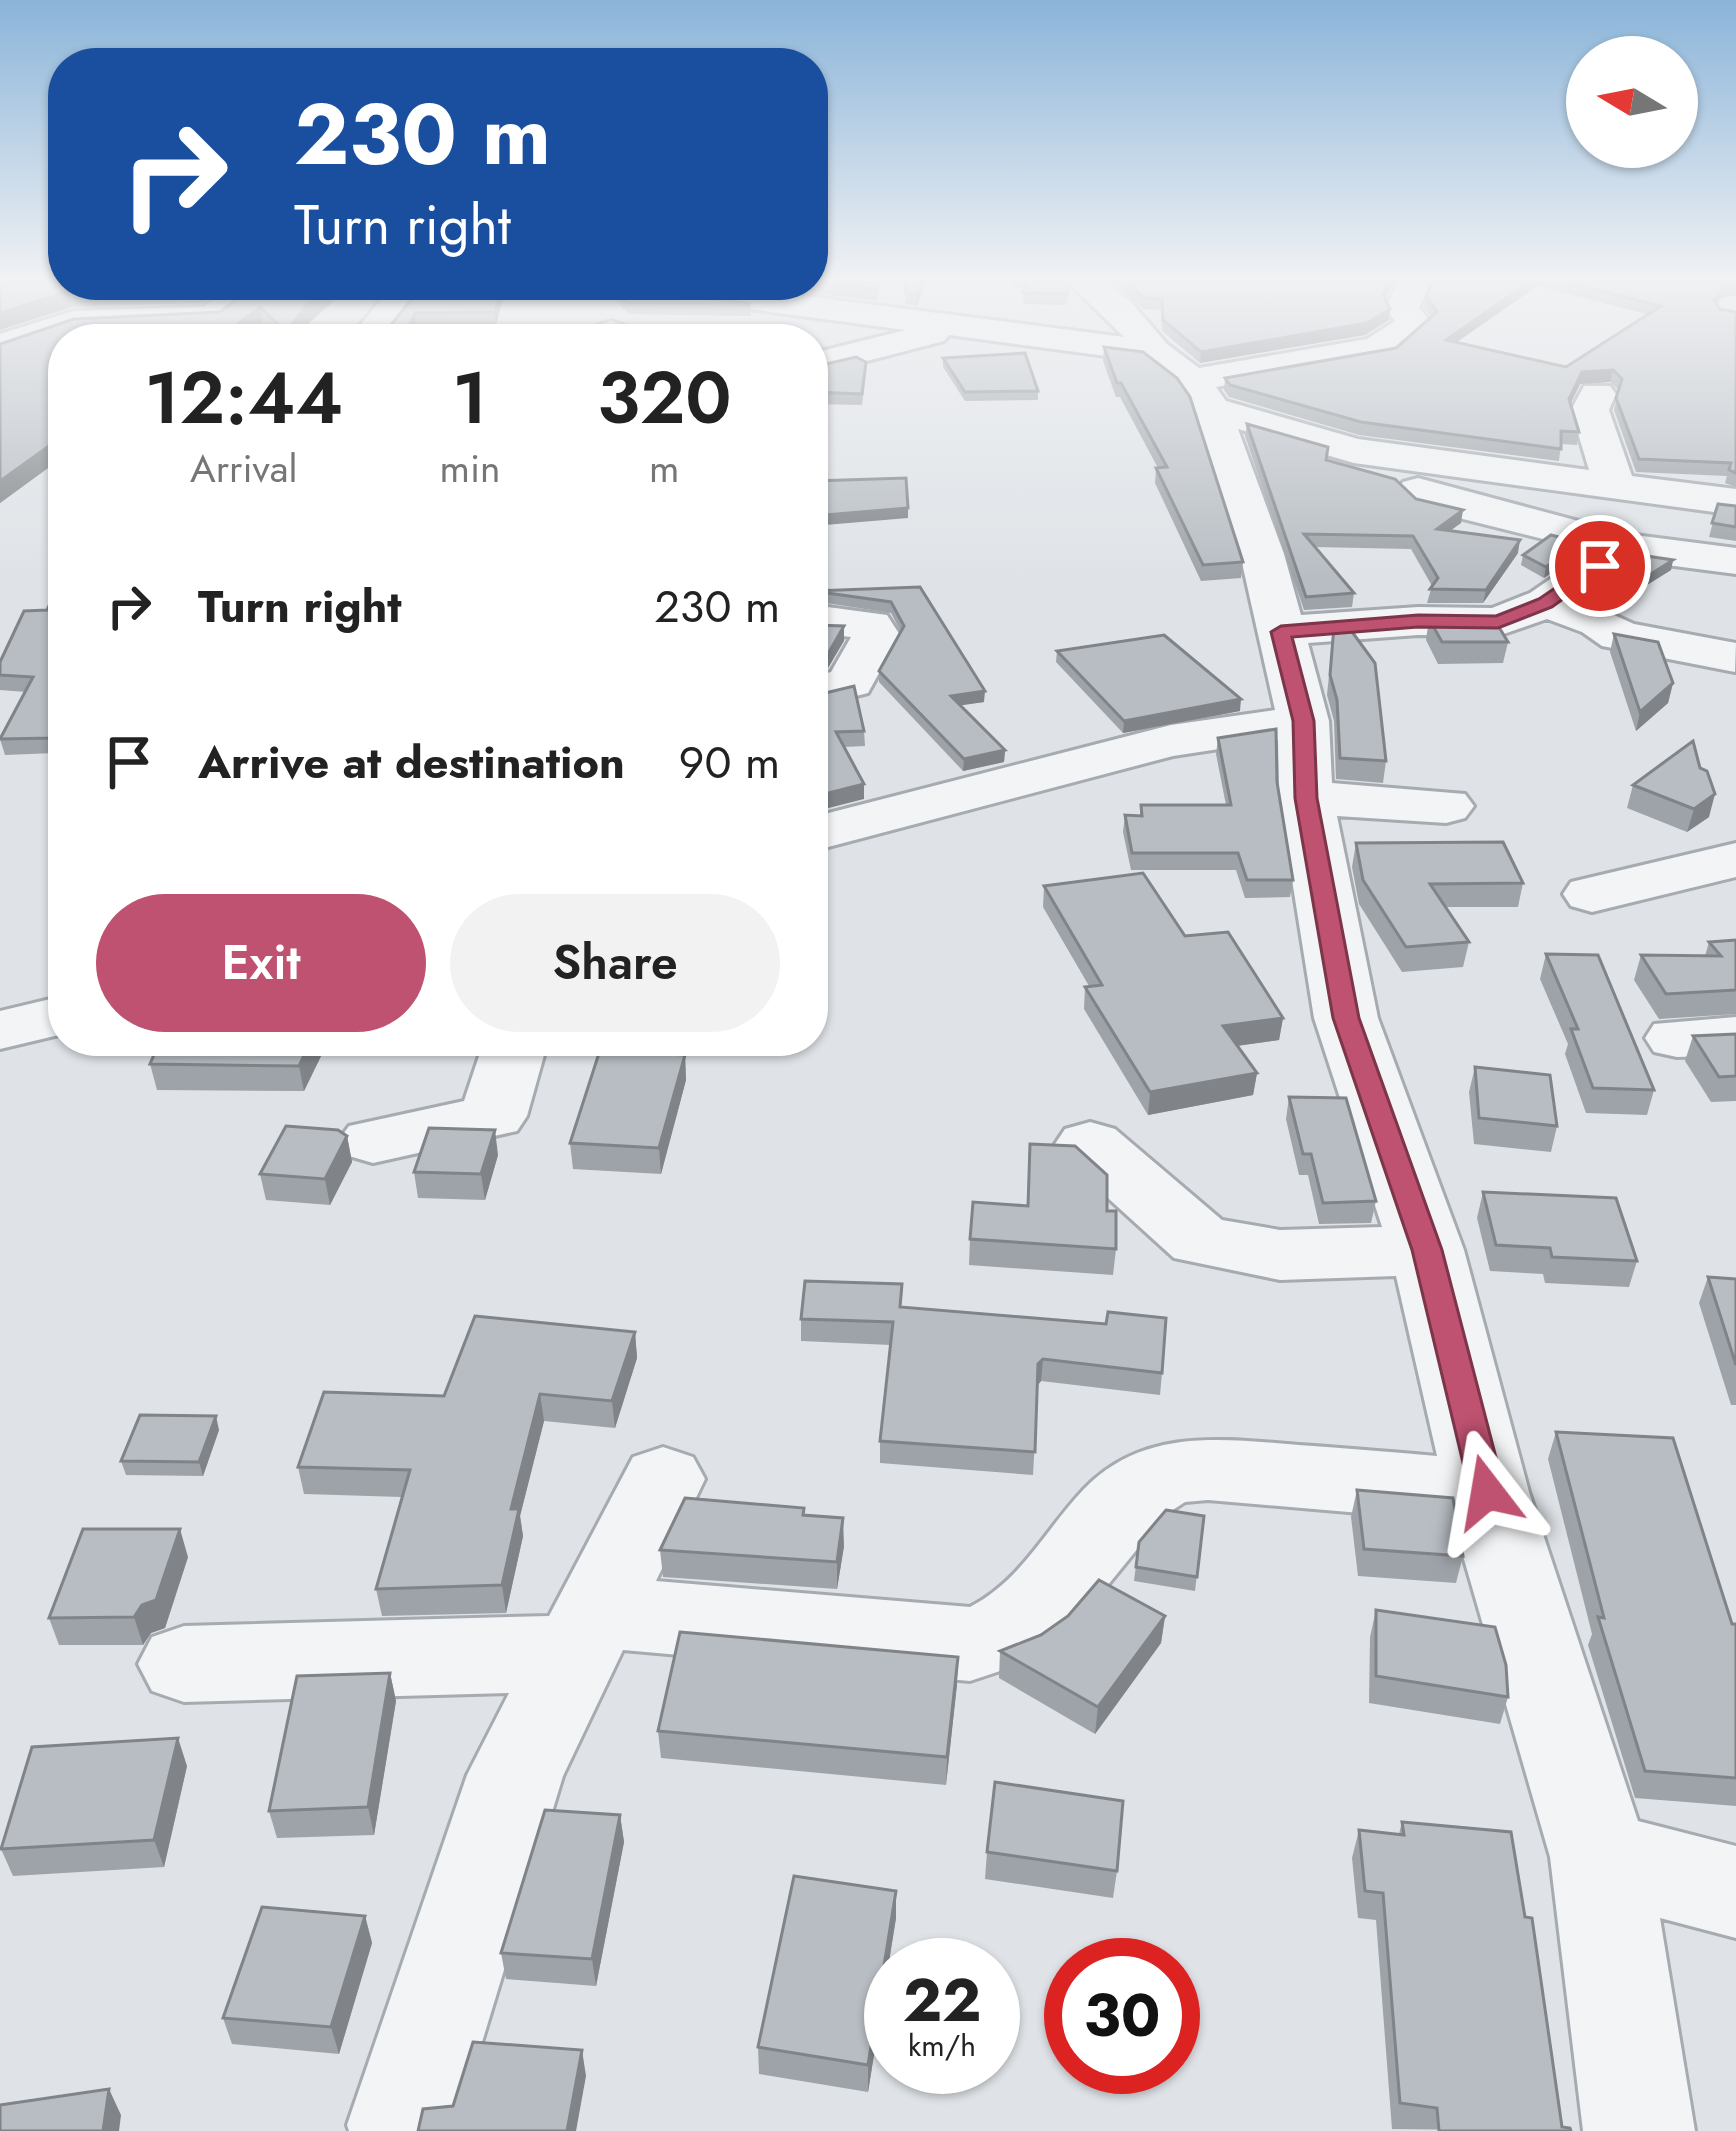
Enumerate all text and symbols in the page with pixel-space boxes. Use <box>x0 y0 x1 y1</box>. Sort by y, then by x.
north arrow <box>1566 36 1698 168</box>
map controls <box>1566 36 1698 168</box>
text: 230 m <box>294 74 551 196</box>
icon: right <box>96 96 252 252</box>
text: Turn right <box>294 186 511 264</box>
text: 12:44 <box>144 346 343 450</box>
text: 1 <box>452 346 488 450</box>
text: 320 <box>597 346 732 450</box>
text: Arrival <box>190 440 298 497</box>
text: min <box>440 440 501 497</box>
text: m <box>649 440 679 497</box>
pin <box>1549 515 1651 617</box>
icon: arrive <box>1567 533 1633 599</box>
icon: right <box>96 573 162 639</box>
text: Turn right <box>198 574 402 639</box>
text: 230 m <box>654 574 780 639</box>
icon: arrive <box>96 729 162 795</box>
text: Arrive at destination <box>198 730 625 795</box>
text: 90 m <box>678 730 780 795</box>
button: Exit <box>96 894 426 1032</box>
button: Share <box>450 894 780 1032</box>
position arrow <box>1424 1429 1550 1555</box>
speed limit sign: 30 <box>1044 1938 1200 2094</box>
text: 22 <box>903 1957 981 2044</box>
text: km/h <box>908 2024 976 2067</box>

